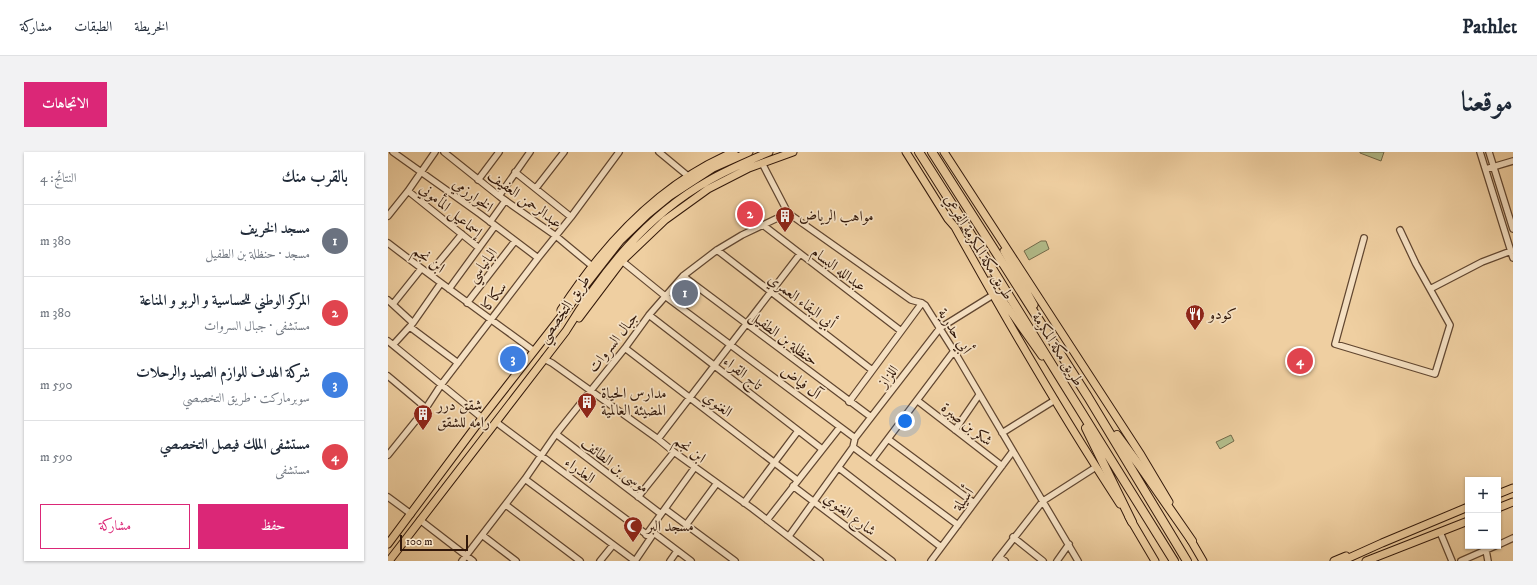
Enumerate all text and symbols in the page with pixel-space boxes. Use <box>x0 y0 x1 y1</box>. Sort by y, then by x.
text: Pathlet <box>1462 16 1517 39</box>
text: مشاركة <box>20 18 52 36</box>
text: الطبقات <box>74 18 112 36</box>
text: الخريطة <box>134 18 168 36</box>
button: الاتجاهات <box>24 82 107 127</box>
text: موقعنا <box>1461 85 1513 120</box>
text: بالقرب منك <box>282 166 348 188</box>
street label: عبدالرحمن العفيف <box>484 166 566 233</box>
text: النتائج: 4 <box>40 170 77 186</box>
street label: الخوارزمي <box>447 174 497 218</box>
street label: إسماعيل المأموني <box>414 178 489 244</box>
street label: طريق مكة المكرمة الفرعي <box>938 191 1018 304</box>
pin: 2 <box>737 199 763 229</box>
building icon: مواهب الرياض <box>774 205 796 233</box>
place label: مواهب الرياض <box>799 207 874 226</box>
text: مسجد الخريف <box>240 219 310 238</box>
text: 380 m <box>40 233 71 249</box>
text: 1 <box>333 233 337 249</box>
street label: ابن نجم <box>407 241 448 281</box>
street label: عبدالله البسام <box>806 243 870 299</box>
street label: البانياسي <box>463 244 505 289</box>
text: مسجد · حنظلة بن الطفيل <box>205 246 310 262</box>
street label: أبي البقاء العمري <box>763 268 841 335</box>
street label: طريق التخصصي <box>534 272 598 349</box>
street label: سكاكا <box>478 278 511 314</box>
pin: 1 <box>672 278 698 308</box>
text: المركز الوطني للحساسية و الربو و المناعة <box>140 291 310 310</box>
restaurant icon: كودو <box>1184 303 1206 331</box>
street label: أبي حدرية <box>932 304 978 359</box>
text: 380 m <box>40 305 71 321</box>
text: 2 <box>332 305 338 321</box>
place label: كودو <box>1207 305 1237 324</box>
street label: حنظلة بن الطفيل <box>745 306 822 371</box>
street label: جبال السروات <box>584 308 643 377</box>
street label: طريق مكة المكرمة <box>1027 309 1088 390</box>
text: مستشفى · جبال السروات <box>204 318 310 334</box>
pin: 3 <box>500 344 526 374</box>
pin: 4 <box>1287 346 1313 376</box>
street label: تاج القراء <box>717 352 766 397</box>
street label: آل فياض <box>777 361 826 405</box>
street label: اللزاز <box>872 361 903 393</box>
text: شركة الهدف للوازم الصيد والرحلات <box>136 363 310 382</box>
text: 590 m <box>40 377 73 393</box>
text: 3 <box>333 377 337 393</box>
place label: مدارس الحياة المضيئة العالمية <box>601 384 667 420</box>
street label: الغنوي <box>698 387 736 423</box>
text: سوبرماركت · طريق التخصصي <box>183 390 310 406</box>
building icon: مدارس الحياة المضيئة العالمية <box>576 391 598 419</box>
place label: شقق درر رامه للشقق <box>435 396 490 432</box>
street label: شكر بن صبرة <box>937 398 996 450</box>
building icon: شقق درر رامه للشقق <box>412 403 434 431</box>
your location <box>895 411 915 431</box>
street label: ابن نجم <box>668 431 709 471</box>
street label: موسى بن الطائف <box>576 434 652 498</box>
text: مستشفى الملك فيصل التخصصي <box>160 435 310 454</box>
text: 590 m <box>40 449 73 465</box>
text: 4 <box>331 449 339 465</box>
street label: العذراء <box>561 453 599 488</box>
text: مستشفى <box>275 462 310 478</box>
map controls <box>1465 477 1501 549</box>
button: + <box>1465 477 1501 513</box>
street label: أسيلة <box>946 482 979 516</box>
street label: شارع الغنوي <box>818 488 880 543</box>
button: مشاركة <box>40 504 190 549</box>
button: حفظ <box>198 504 348 549</box>
button: − <box>1465 513 1501 549</box>
mosque icon: مسجد البر <box>622 515 644 543</box>
place label: مسجد البر <box>645 517 694 536</box>
scale bar <box>400 533 468 552</box>
text: 100 m <box>406 535 432 549</box>

